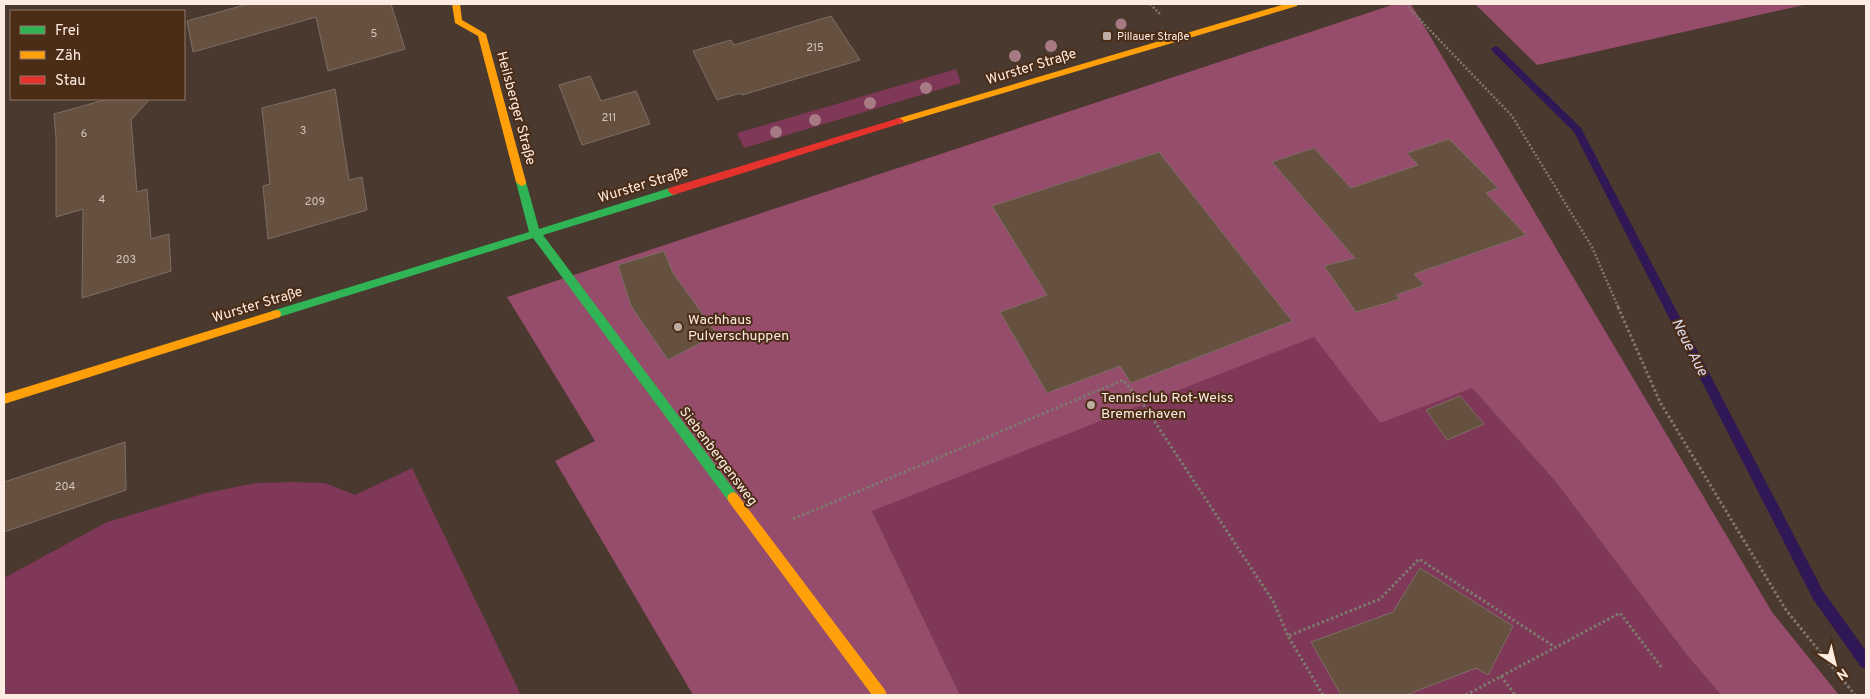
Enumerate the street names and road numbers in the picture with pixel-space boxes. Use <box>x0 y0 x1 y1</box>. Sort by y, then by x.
street label: Wurster Straße <box>984 46 1079 89</box>
street label: Heilsberger Straße <box>492 50 539 167</box>
street label: Wurster Straße <box>596 164 691 207</box>
street label: Wurster Straße <box>210 284 305 327</box>
street label: Siebenbergensweg <box>675 404 760 510</box>

